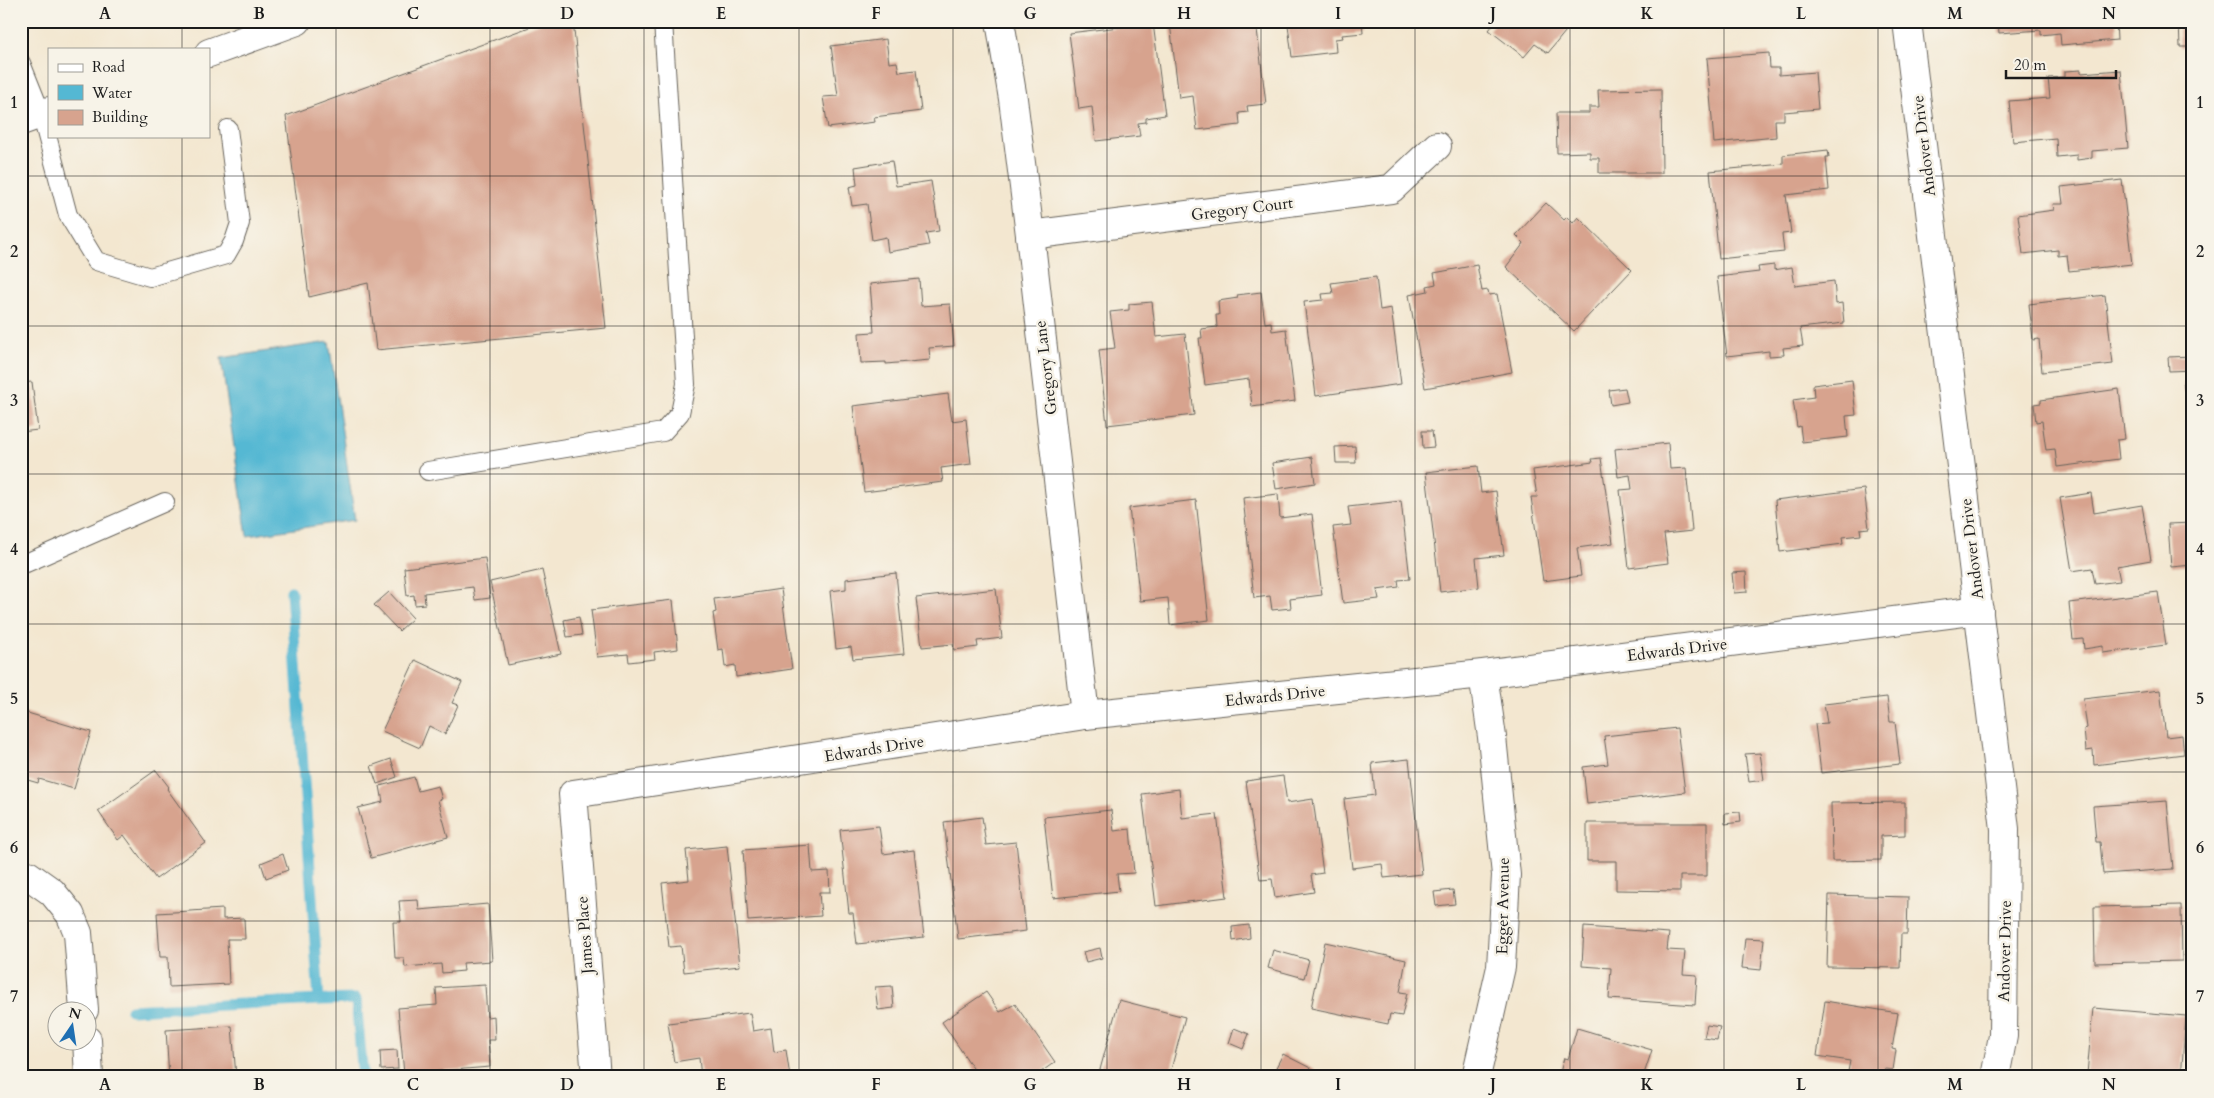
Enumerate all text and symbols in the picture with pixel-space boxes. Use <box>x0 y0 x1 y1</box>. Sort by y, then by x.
text: A <box>99 3 111 25</box>
text: B <box>253 3 265 25</box>
text: C <box>407 3 419 25</box>
text: D <box>560 3 574 25</box>
text: E <box>716 3 726 25</box>
text: F <box>871 3 881 25</box>
text: G <box>1023 3 1037 25</box>
text: H <box>1177 3 1191 25</box>
text: I <box>1335 3 1341 25</box>
text: J <box>1488 3 1496 25</box>
text: K <box>1641 3 1654 25</box>
text: L <box>1796 3 1807 25</box>
text: M <box>1947 3 1963 25</box>
text: N <box>2102 3 2116 25</box>
legend <box>48 48 210 138</box>
scale bar <box>2006 48 2116 80</box>
text: 20 m <box>2014 55 2046 75</box>
text: Road <box>92 57 125 77</box>
text: Water <box>91 83 133 103</box>
text: 1 <box>10 92 18 114</box>
text: 1 <box>2196 92 2204 114</box>
street label: Andover Drive <box>1907 94 1941 198</box>
text: Building <box>92 107 148 127</box>
street label: Gregory Court <box>1190 192 1294 226</box>
text: 2 <box>10 241 18 263</box>
text: 2 <box>2196 241 2204 263</box>
street label: Gregory Lane <box>1029 319 1063 416</box>
text: 3 <box>10 390 18 412</box>
text: 3 <box>2196 390 2204 412</box>
street label: Andover Drive <box>1955 497 1989 601</box>
text: 4 <box>10 539 18 561</box>
text: 4 <box>2196 539 2204 561</box>
street label: Edwards Drive <box>1626 633 1729 667</box>
street label: Edwards Drive <box>1224 680 1326 712</box>
text: 5 <box>10 688 18 710</box>
text: 5 <box>2196 688 2204 710</box>
street label: Edwards Drive <box>823 730 926 768</box>
text: 6 <box>10 837 18 859</box>
text: 6 <box>2196 837 2204 859</box>
street label: Egger Avenue <box>1491 857 1515 955</box>
street label: James Place <box>571 895 599 976</box>
street label: Andover Drive <box>1993 900 2017 1002</box>
text: 7 <box>10 986 18 1008</box>
text: 7 <box>2196 986 2204 1008</box>
north arrow <box>48 1000 98 1050</box>
text: N <box>67 1003 83 1024</box>
text: A <box>99 1074 111 1096</box>
text: B <box>253 1074 265 1096</box>
text: C <box>407 1074 419 1096</box>
text: D <box>560 1074 574 1096</box>
text: E <box>716 1074 726 1096</box>
text: F <box>871 1074 881 1096</box>
text: G <box>1023 1074 1037 1096</box>
text: H <box>1177 1074 1191 1096</box>
text: I <box>1335 1074 1341 1096</box>
text: J <box>1488 1074 1496 1096</box>
text: K <box>1641 1074 1654 1096</box>
text: L <box>1796 1074 1807 1096</box>
text: M <box>1947 1074 1963 1096</box>
text: N <box>2102 1074 2116 1096</box>

